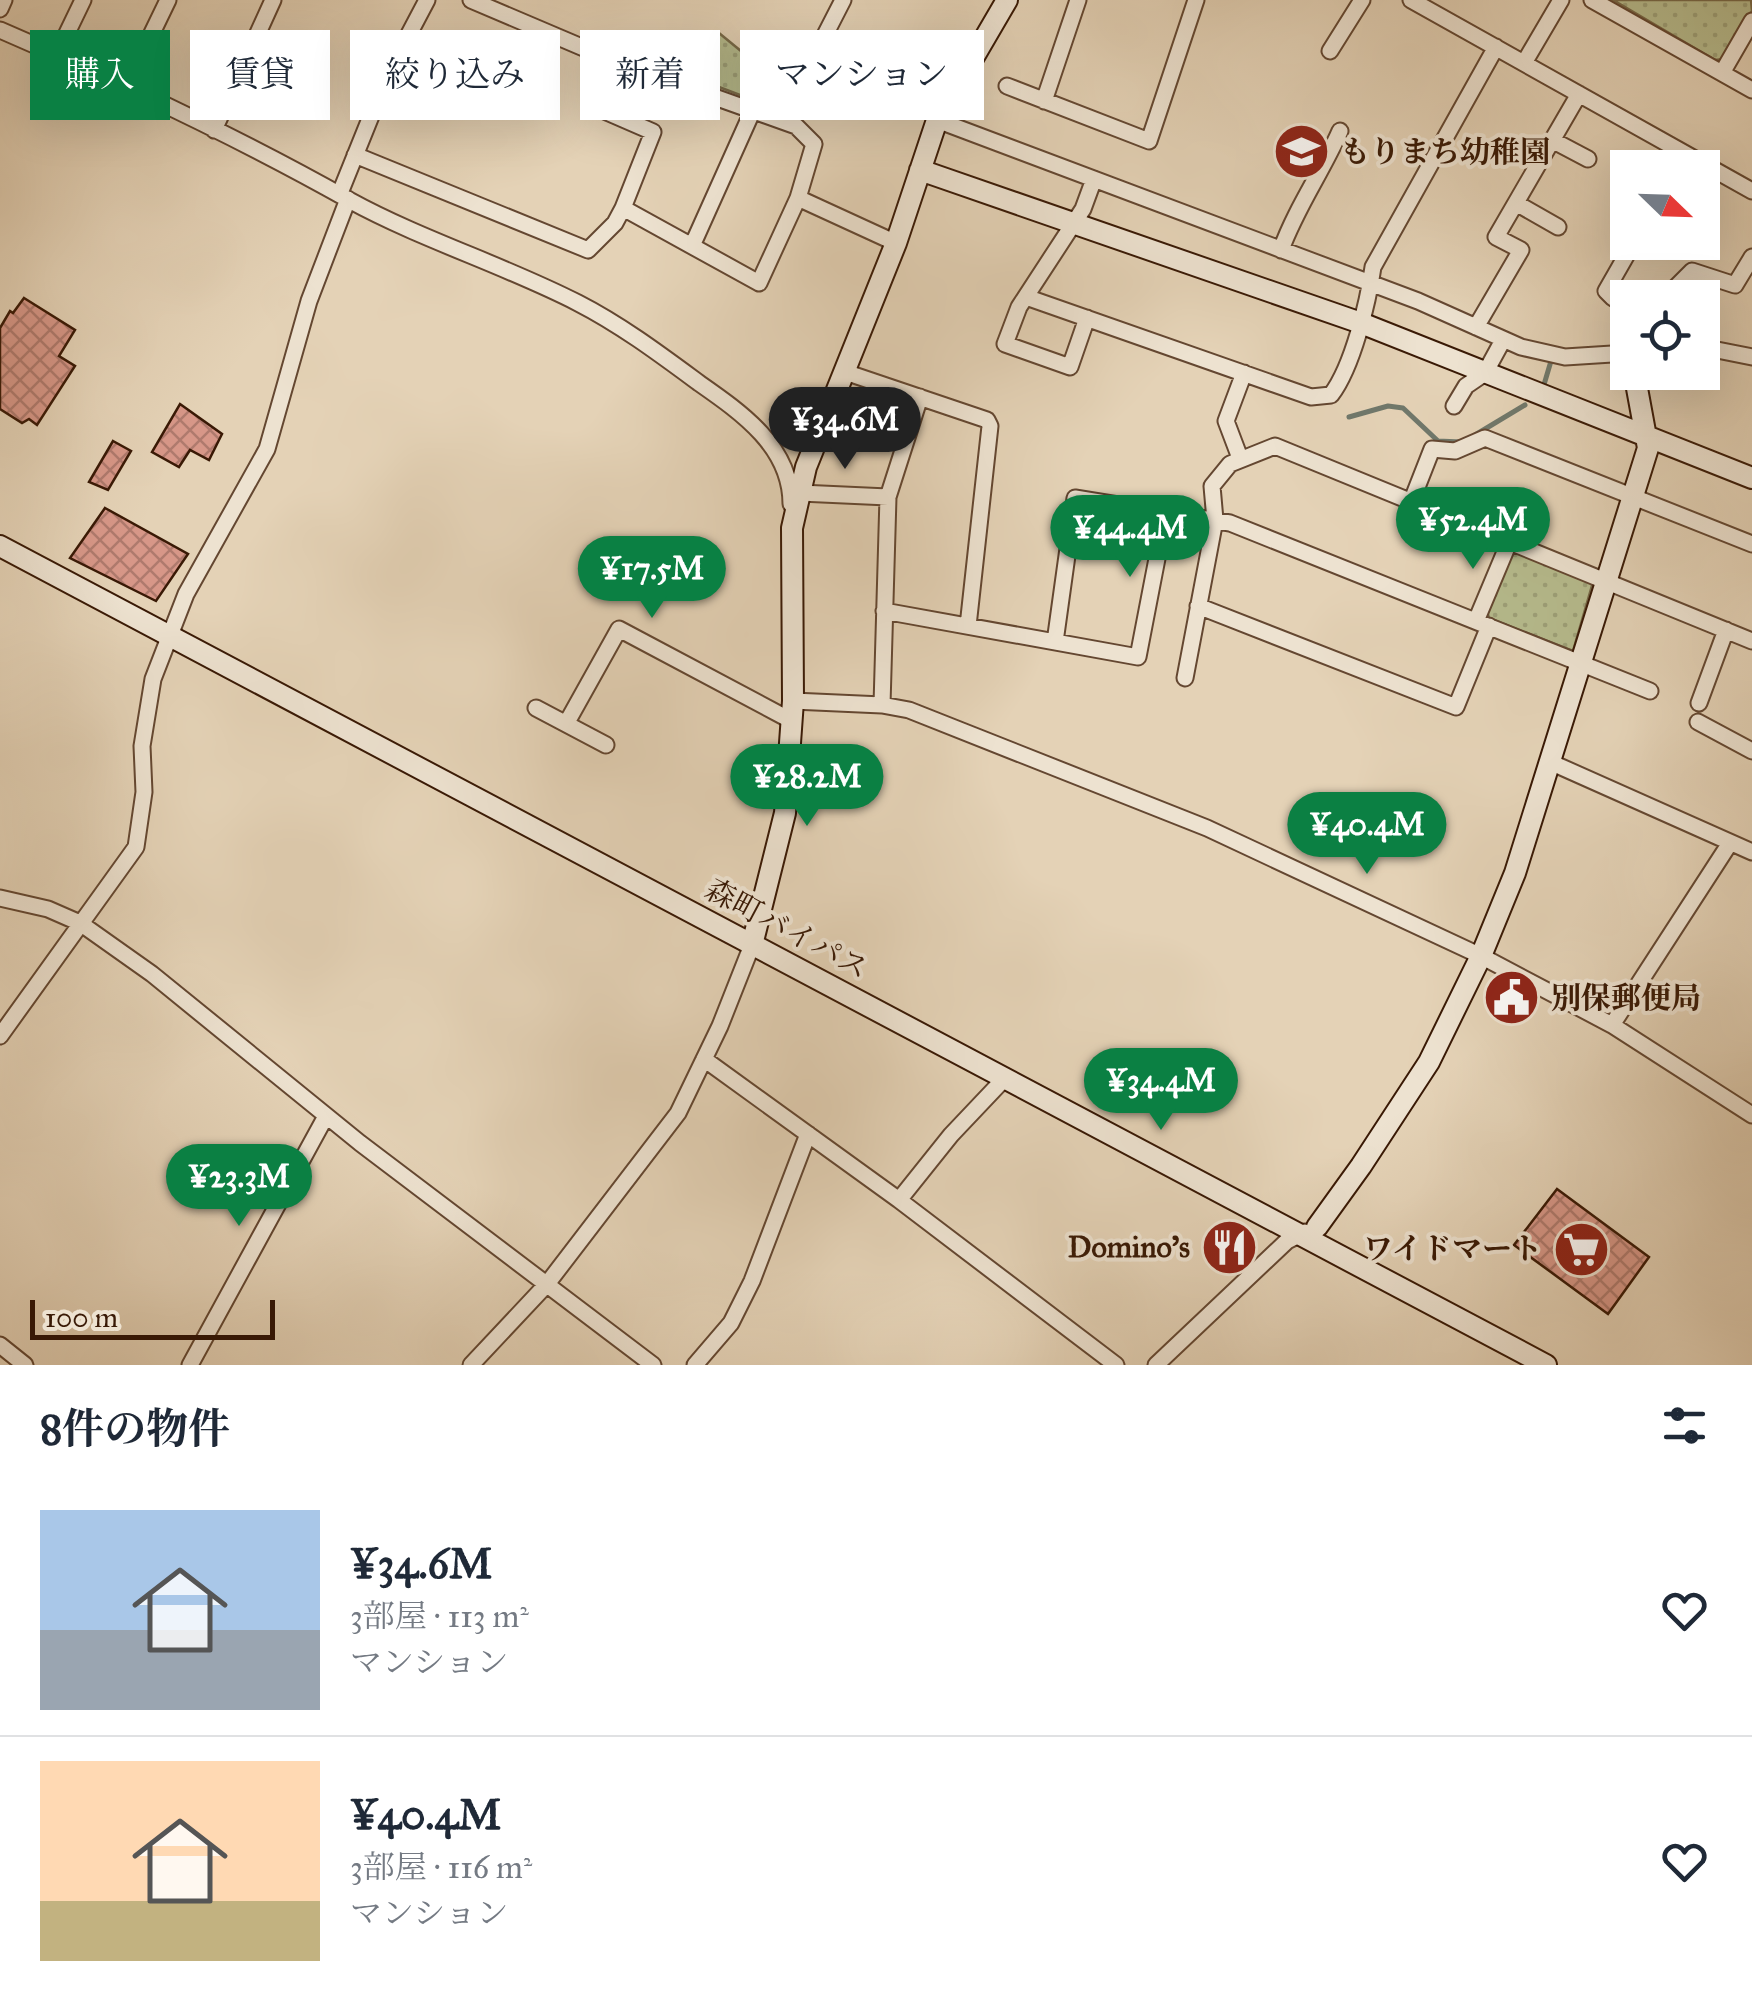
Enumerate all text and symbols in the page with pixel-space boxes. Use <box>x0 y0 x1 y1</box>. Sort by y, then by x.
chip: 購入 <box>30 30 170 120</box>
chip: 賃貸 <box>190 30 330 120</box>
chip: 絞り込み <box>350 30 560 120</box>
chip: 新着 <box>580 30 720 120</box>
chip: マンション <box>740 30 984 120</box>
school or university icon: もりまち幼稚園 <box>1271 122 1331 182</box>
place label: もりまち幼稚園 <box>1340 134 1550 170</box>
north arrow <box>1610 150 1720 260</box>
map controls <box>1610 150 1720 390</box>
button: locate <box>1610 280 1720 390</box>
pin: ¥34.6M <box>764 387 926 472</box>
text: ¥34.6M <box>791 400 899 439</box>
pin: ¥52.4M <box>1392 487 1554 572</box>
pin: ¥44.4M <box>1049 495 1211 580</box>
text: ¥52.4M <box>1418 500 1528 539</box>
text: ¥44.4M <box>1072 508 1188 547</box>
pin: ¥17.5M <box>571 536 733 621</box>
text: ¥17.5M <box>600 549 704 588</box>
pin: ¥28.2M <box>726 744 888 829</box>
text: ¥28.2M <box>752 757 862 796</box>
pin: ¥40.4M <box>1286 792 1448 877</box>
text: ¥40.4M <box>1309 805 1425 844</box>
street label: 森町バイパス <box>699 871 875 987</box>
public building icon: 別保郵便局 <box>1482 968 1542 1028</box>
place label: 別保郵便局 <box>1551 980 1701 1016</box>
pin: ¥34.4M <box>1080 1048 1242 1133</box>
text: ¥34.4M <box>1106 1061 1216 1100</box>
pin: ¥23.3M <box>158 1144 320 1229</box>
text: ¥23.3M <box>188 1157 290 1196</box>
restaurant icon: Domino's <box>1199 1217 1259 1277</box>
supermarket icon: ワイドマート <box>1551 1219 1611 1279</box>
place label: Domino's <box>1068 1229 1190 1265</box>
place label: ワイドマート <box>1363 1231 1542 1267</box>
scale bar <box>30 1295 275 1340</box>
text: 100 m <box>45 1300 118 1335</box>
icon: filters <box>1657 1398 1712 1453</box>
text: 8件の物件 <box>40 1403 230 1455</box>
text: ¥34.6M <box>350 1538 492 1590</box>
icon: home <box>120 1550 240 1670</box>
icon: heart <box>1657 1583 1712 1638</box>
text: 3部屋 · 113 m² <box>350 1597 529 1636</box>
text: マンション <box>350 1643 509 1682</box>
text: ¥40.4M <box>350 1789 501 1841</box>
icon: home <box>120 1801 240 1921</box>
icon: heart <box>1657 1834 1712 1889</box>
text: 3部屋 · 116 m² <box>350 1848 532 1887</box>
text: マンション <box>350 1894 509 1933</box>

